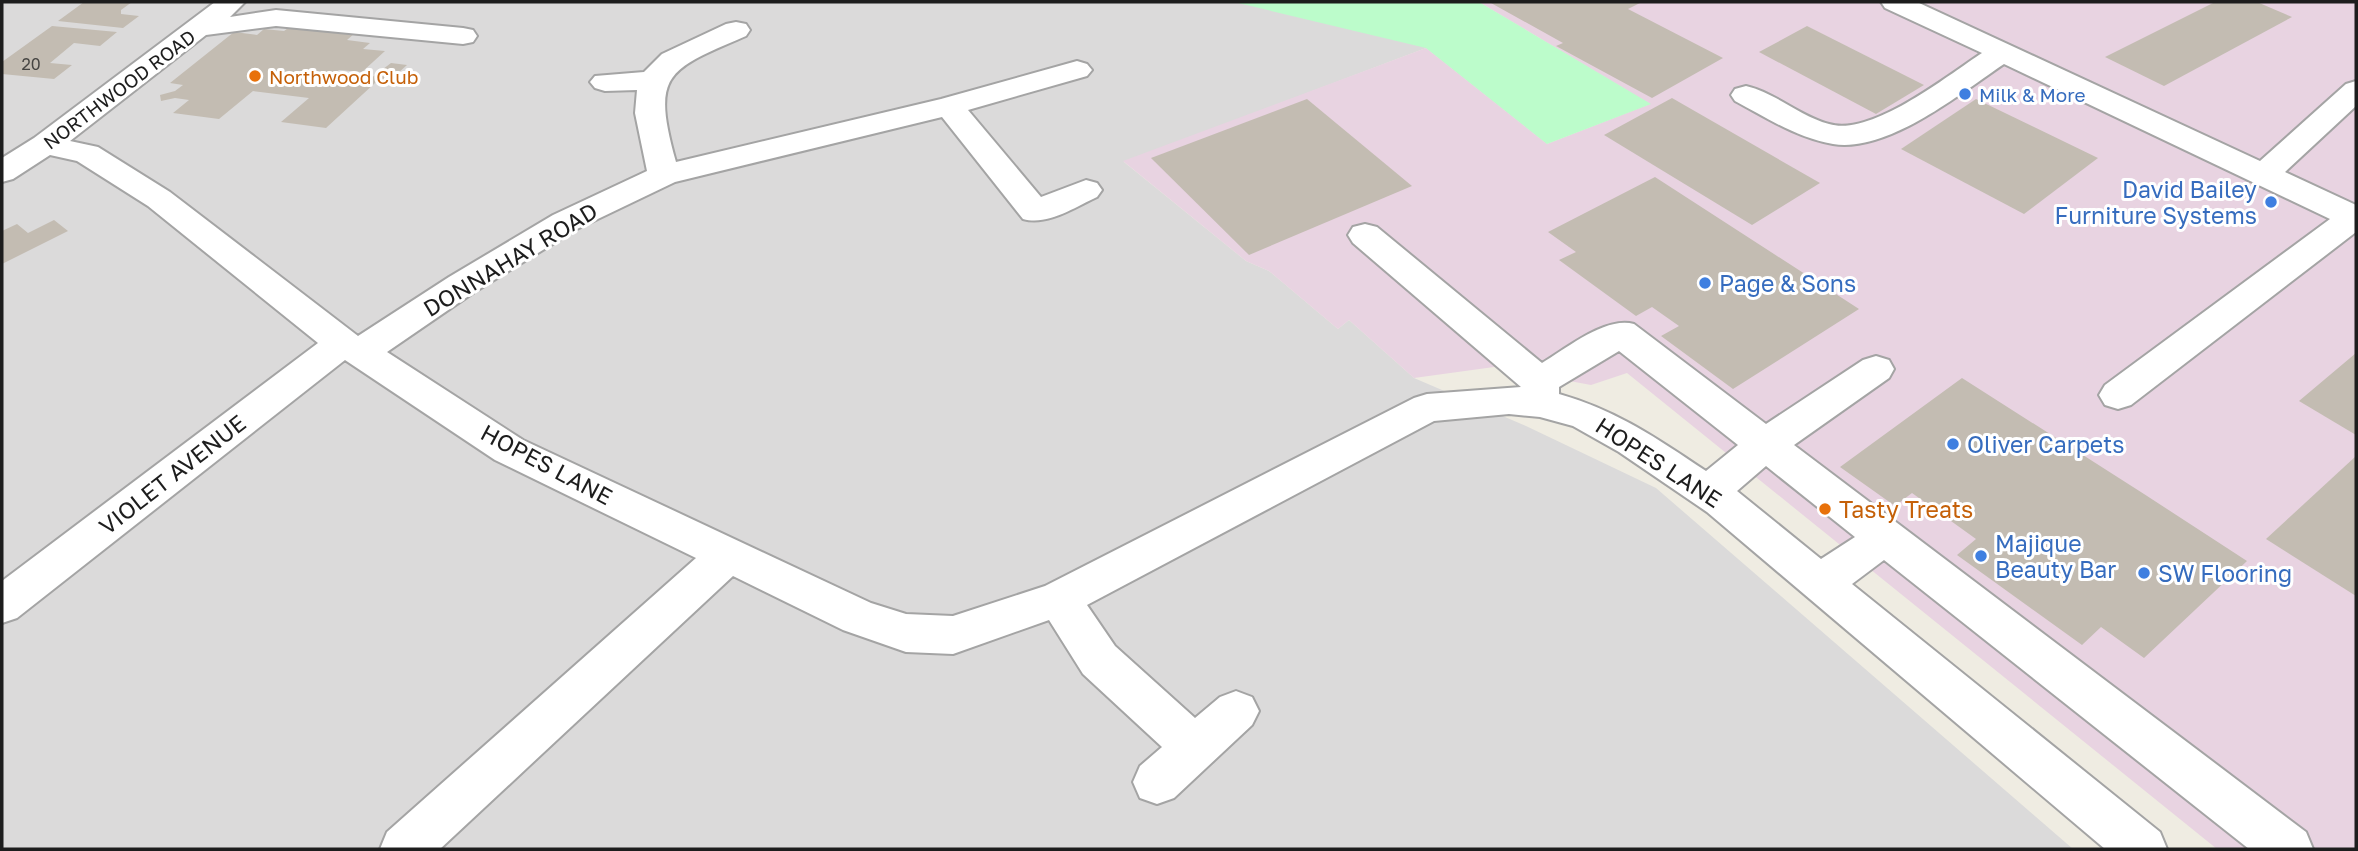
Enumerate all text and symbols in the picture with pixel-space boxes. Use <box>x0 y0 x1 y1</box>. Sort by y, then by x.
street label: NORTHWOOD ROAD <box>38 24 200 154</box>
house number: 20 <box>21 54 41 74</box>
place label: Northwood Club <box>269 65 418 88</box>
marker: Northwood Club <box>247 68 263 84</box>
place label: Milk & More <box>1979 83 2085 106</box>
marker: Milk & More <box>1957 86 1973 102</box>
place label: David Bailey Furniture Systems <box>2055 175 2257 229</box>
marker: David Bailey Furniture Systems <box>2263 194 2279 210</box>
street label: DONNAHAY ROAD <box>418 196 602 322</box>
place label: Page & Sons <box>1719 269 1856 297</box>
marker: Page & Sons <box>1697 275 1713 291</box>
street label: VIOLET AVENUE <box>93 408 251 540</box>
street label: HOPES LANE <box>1591 411 1727 513</box>
street label: HOPES LANE <box>477 418 617 510</box>
place label: Oliver Carpets <box>1967 430 2125 458</box>
marker: Oliver Carpets <box>1945 436 1961 452</box>
place label: Tasty Treats <box>1839 495 1973 523</box>
marker: Tasty Treats <box>1817 501 1833 517</box>
place label: Majique Beauty Bar <box>1995 529 2116 583</box>
marker: Majique Beauty Bar <box>1973 548 1989 564</box>
place label: SW Flooring <box>2158 559 2292 587</box>
marker: SW Flooring <box>2136 565 2152 581</box>

